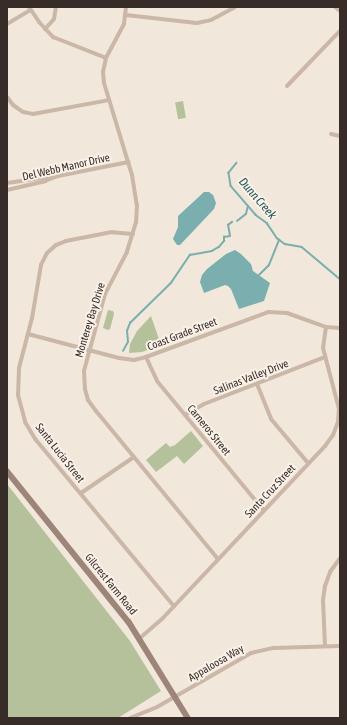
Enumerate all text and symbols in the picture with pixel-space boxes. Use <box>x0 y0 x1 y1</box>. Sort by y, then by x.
street label: Del Webb Manor Drive <box>21 151 111 183</box>
water label: Dunn Creek <box>235 175 279 223</box>
street label: Monterey Bay Drive <box>72 281 108 359</box>
street label: Coast Grade Street <box>145 315 219 353</box>
street label: Salinas Valley Drive <box>212 357 290 397</box>
street label: Carneros Street <box>184 402 234 458</box>
street label: Santa Lucia Street <box>33 421 87 485</box>
street label: Santa Cruz Street <box>242 462 298 520</box>
street label: Gilcrest Farm Road <box>82 551 140 617</box>
street label: Appaloosa Way <box>186 642 246 684</box>

